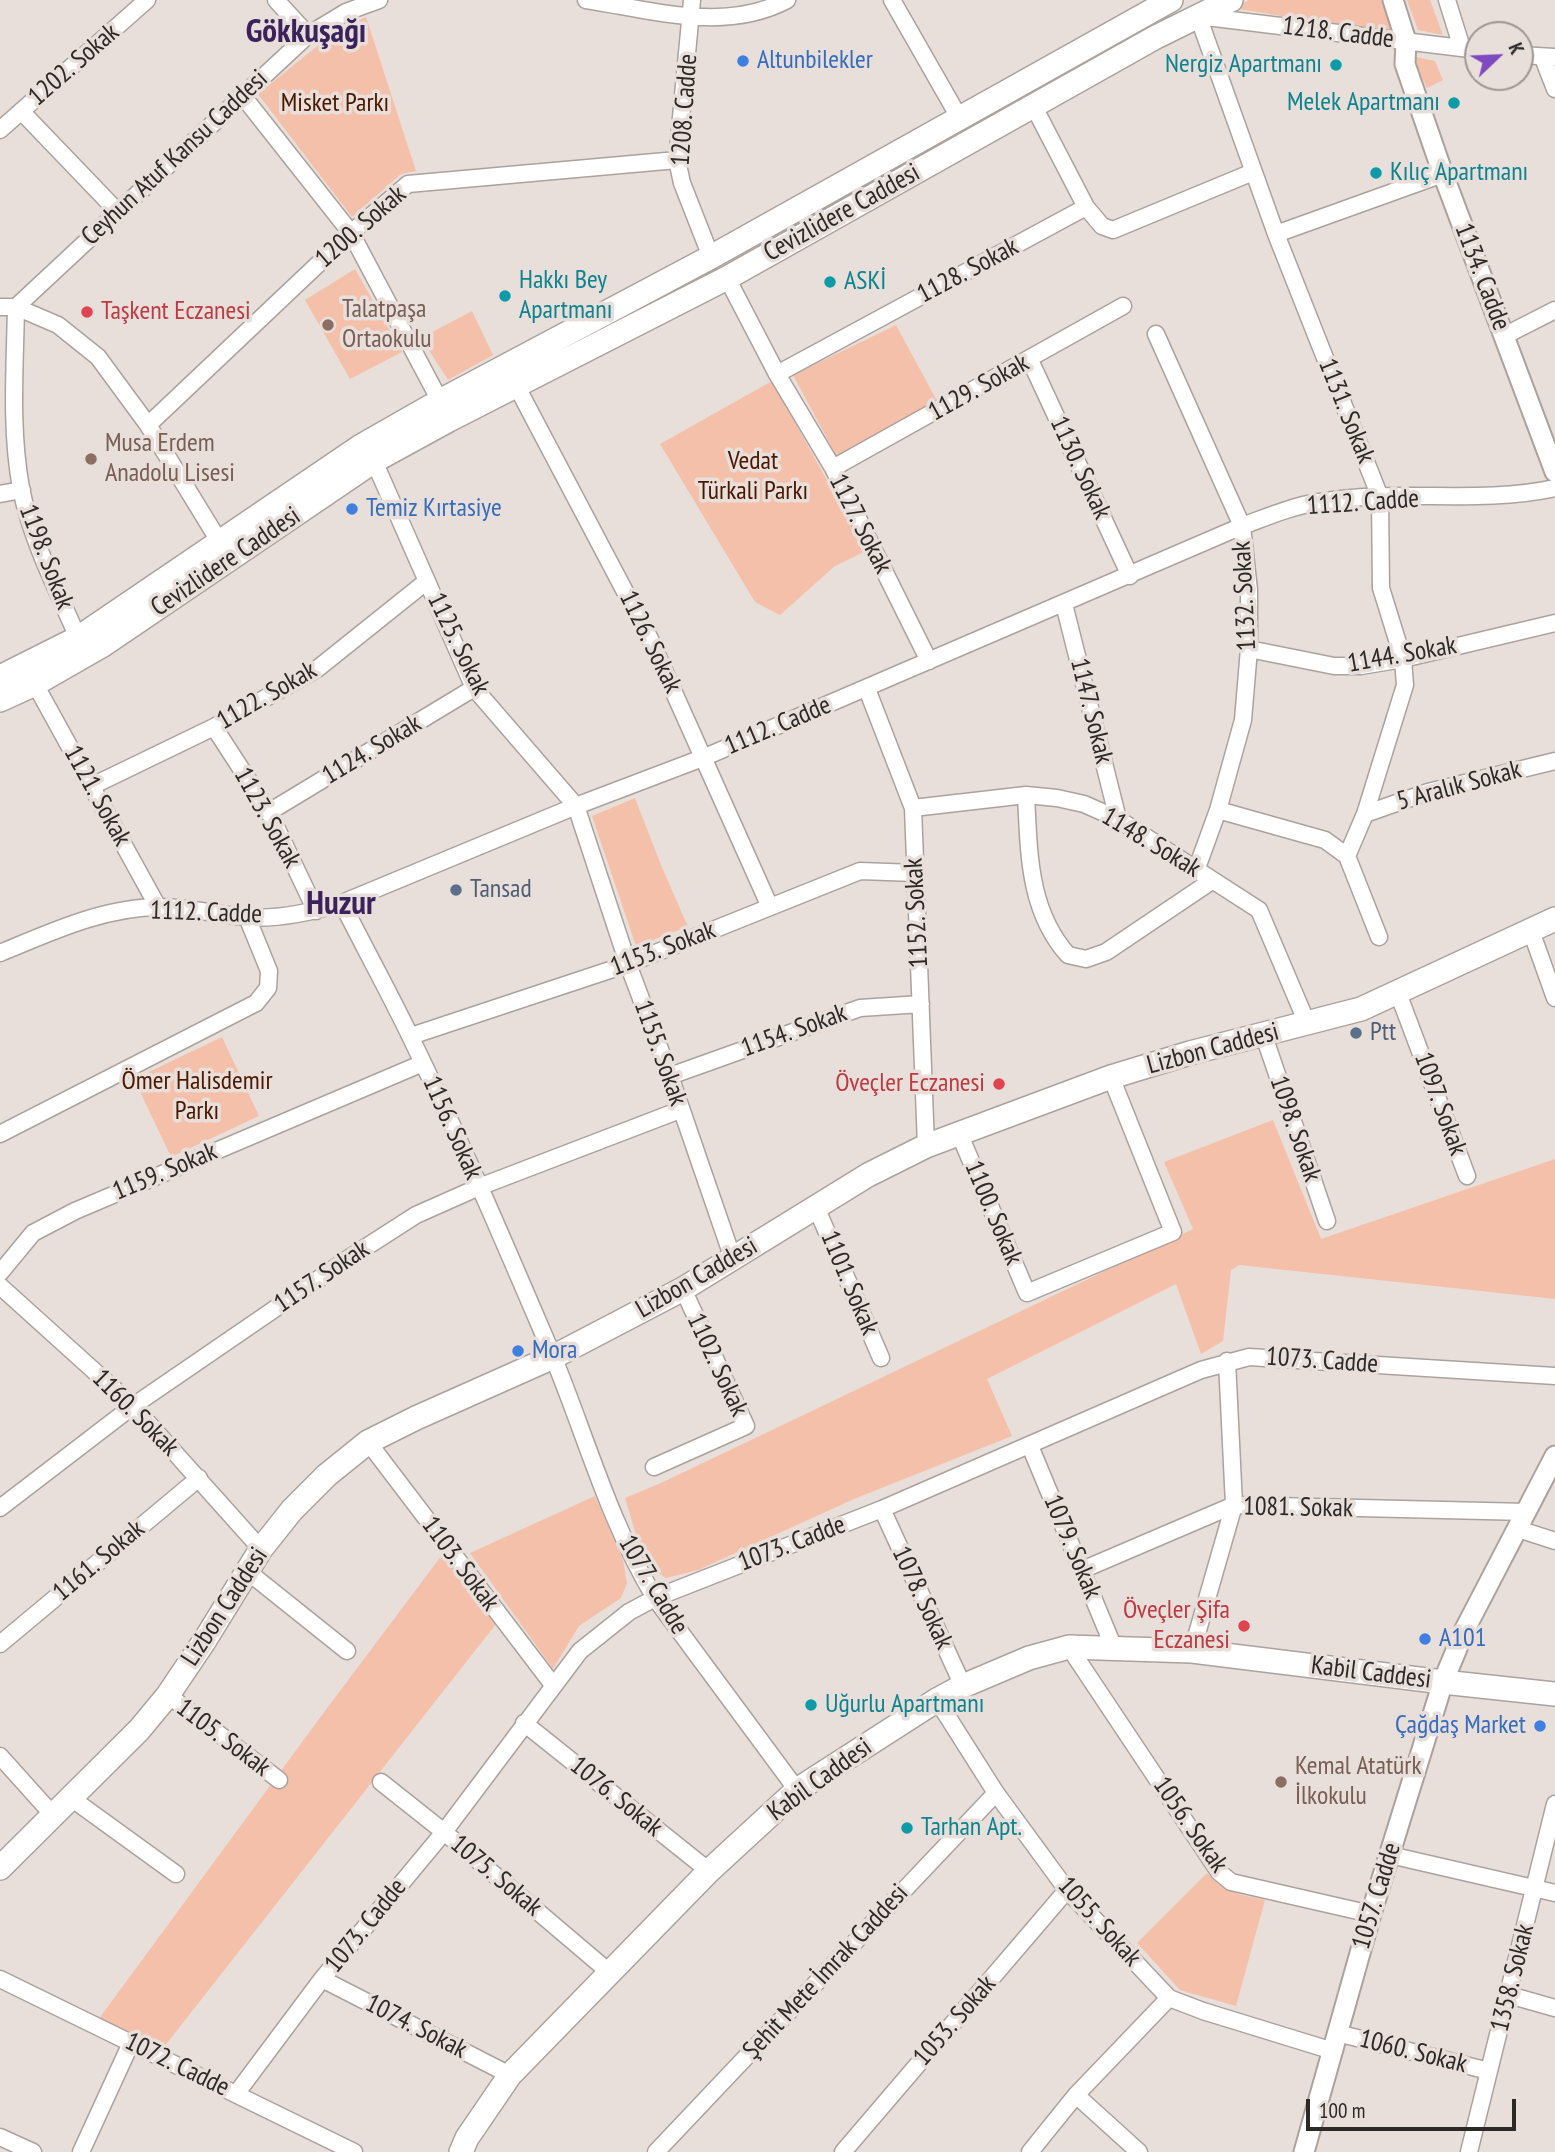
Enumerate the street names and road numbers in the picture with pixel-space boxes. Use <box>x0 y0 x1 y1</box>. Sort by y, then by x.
street label: 1218. Cadde <box>1280 11 1396 55</box>
street label: 1202. Sokak <box>22 17 126 113</box>
street label: 1208. Cadde <box>666 53 704 167</box>
street label: Ceyhun Atuf Kansu Caddesi <box>76 64 274 252</box>
street label: Cevizlidere Caddesi <box>759 157 925 269</box>
street label: 1200. Sokak <box>309 179 413 275</box>
street label: 1134. Cadde <box>1447 219 1517 335</box>
street label: 1128. Sokak <box>912 231 1024 311</box>
street label: 1129. Sokak <box>923 348 1035 428</box>
street label: 1131. Sokak <box>1311 354 1381 468</box>
street label: 1130. Sokak <box>1043 412 1117 524</box>
street label: 1127. Sokak <box>822 469 898 579</box>
street label: 1112. Cadde <box>1306 484 1420 522</box>
street label: 1198. Sokak <box>12 500 80 614</box>
street label: Cevizlidere Caddesi <box>145 501 307 623</box>
street label: 1132. Sokak <box>1227 540 1263 652</box>
street label: 1126. Sokak <box>612 586 688 698</box>
street label: 1125. Sokak <box>420 588 496 700</box>
street label: 1144. Sokak <box>1345 630 1459 680</box>
street label: 1122. Sokak <box>212 655 322 737</box>
street label: 1147. Sokak <box>1063 655 1119 767</box>
street label: 1112. Cadde <box>720 690 836 762</box>
street label: 1124. Sokak <box>317 708 427 792</box>
street label: 1121. Sokak <box>57 740 137 852</box>
street label: 5 Aralık Sokak <box>1393 754 1525 818</box>
street label: 1123. Sokak <box>227 762 307 874</box>
street label: 1148. Sokak <box>1096 801 1206 885</box>
street label: 1152. Sokak <box>899 857 935 969</box>
street label: 1112. Cadde <box>149 895 263 931</box>
street label: 1153. Sokak <box>606 915 720 983</box>
street label: 1155. Sokak <box>627 996 693 1110</box>
street label: 1154. Sokak <box>737 998 851 1064</box>
street label: Lizbon Caddesi <box>1144 1016 1282 1082</box>
street label: 1097. Sokak <box>1407 1048 1473 1160</box>
street label: 1156. Sokak <box>415 1071 489 1185</box>
street label: 1098. Sokak <box>1262 1072 1328 1186</box>
street label: 1159. Sokak <box>108 1136 222 1208</box>
street label: 1100. Sokak <box>957 1156 1029 1270</box>
street label: 1101. Sokak <box>813 1226 885 1340</box>
street label: Lizbon Caddesi <box>631 1231 763 1325</box>
street label: 1157. Sokak <box>269 1234 375 1320</box>
street label: 1102. Sokak <box>680 1309 754 1421</box>
street label: 1073. Cadde <box>1265 1342 1379 1380</box>
street label: 1160. Sokak <box>85 1363 185 1463</box>
street label: 1079. Sokak <box>1036 1490 1108 1604</box>
street label: 1081. Sokak <box>1243 1491 1353 1525</box>
street label: 1073. Cadde <box>734 1509 850 1579</box>
street label: 1103. Sokak <box>414 1511 506 1617</box>
street label: 1161. Sokak <box>47 1514 151 1608</box>
street label: 1077. Cadde <box>611 1530 695 1640</box>
street label: Lizbon Caddesi <box>175 1542 275 1672</box>
street label: 1078. Sokak <box>885 1542 959 1654</box>
street label: Kabil Caddesi <box>1309 1650 1433 1696</box>
street label: 1105. Sokak <box>170 1692 276 1784</box>
street label: Kabil Caddesi <box>762 1732 878 1828</box>
street label: 1076. Sokak <box>563 1750 669 1844</box>
street label: 1056. Sokak <box>1146 1771 1234 1879</box>
street label: 1075. Sokak <box>444 1829 548 1923</box>
street label: 1057. Cadde <box>1346 1839 1408 1953</box>
street label: 1055. Sokak <box>1051 1871 1147 1973</box>
street label: 1073. Cadde <box>319 1873 413 1979</box>
street label: Şehit Mete İmrak Caddesi <box>737 1878 915 2066</box>
street label: 1358. Sokak <box>1485 1921 1541 2035</box>
street label: 1053. Sokak <box>907 1969 1003 2073</box>
street label: 1074. Sokak <box>360 1988 472 2066</box>
street label: 1060. Sokak <box>1356 2024 1470 2080</box>
street label: 1072. Cadde <box>120 2026 234 2104</box>

